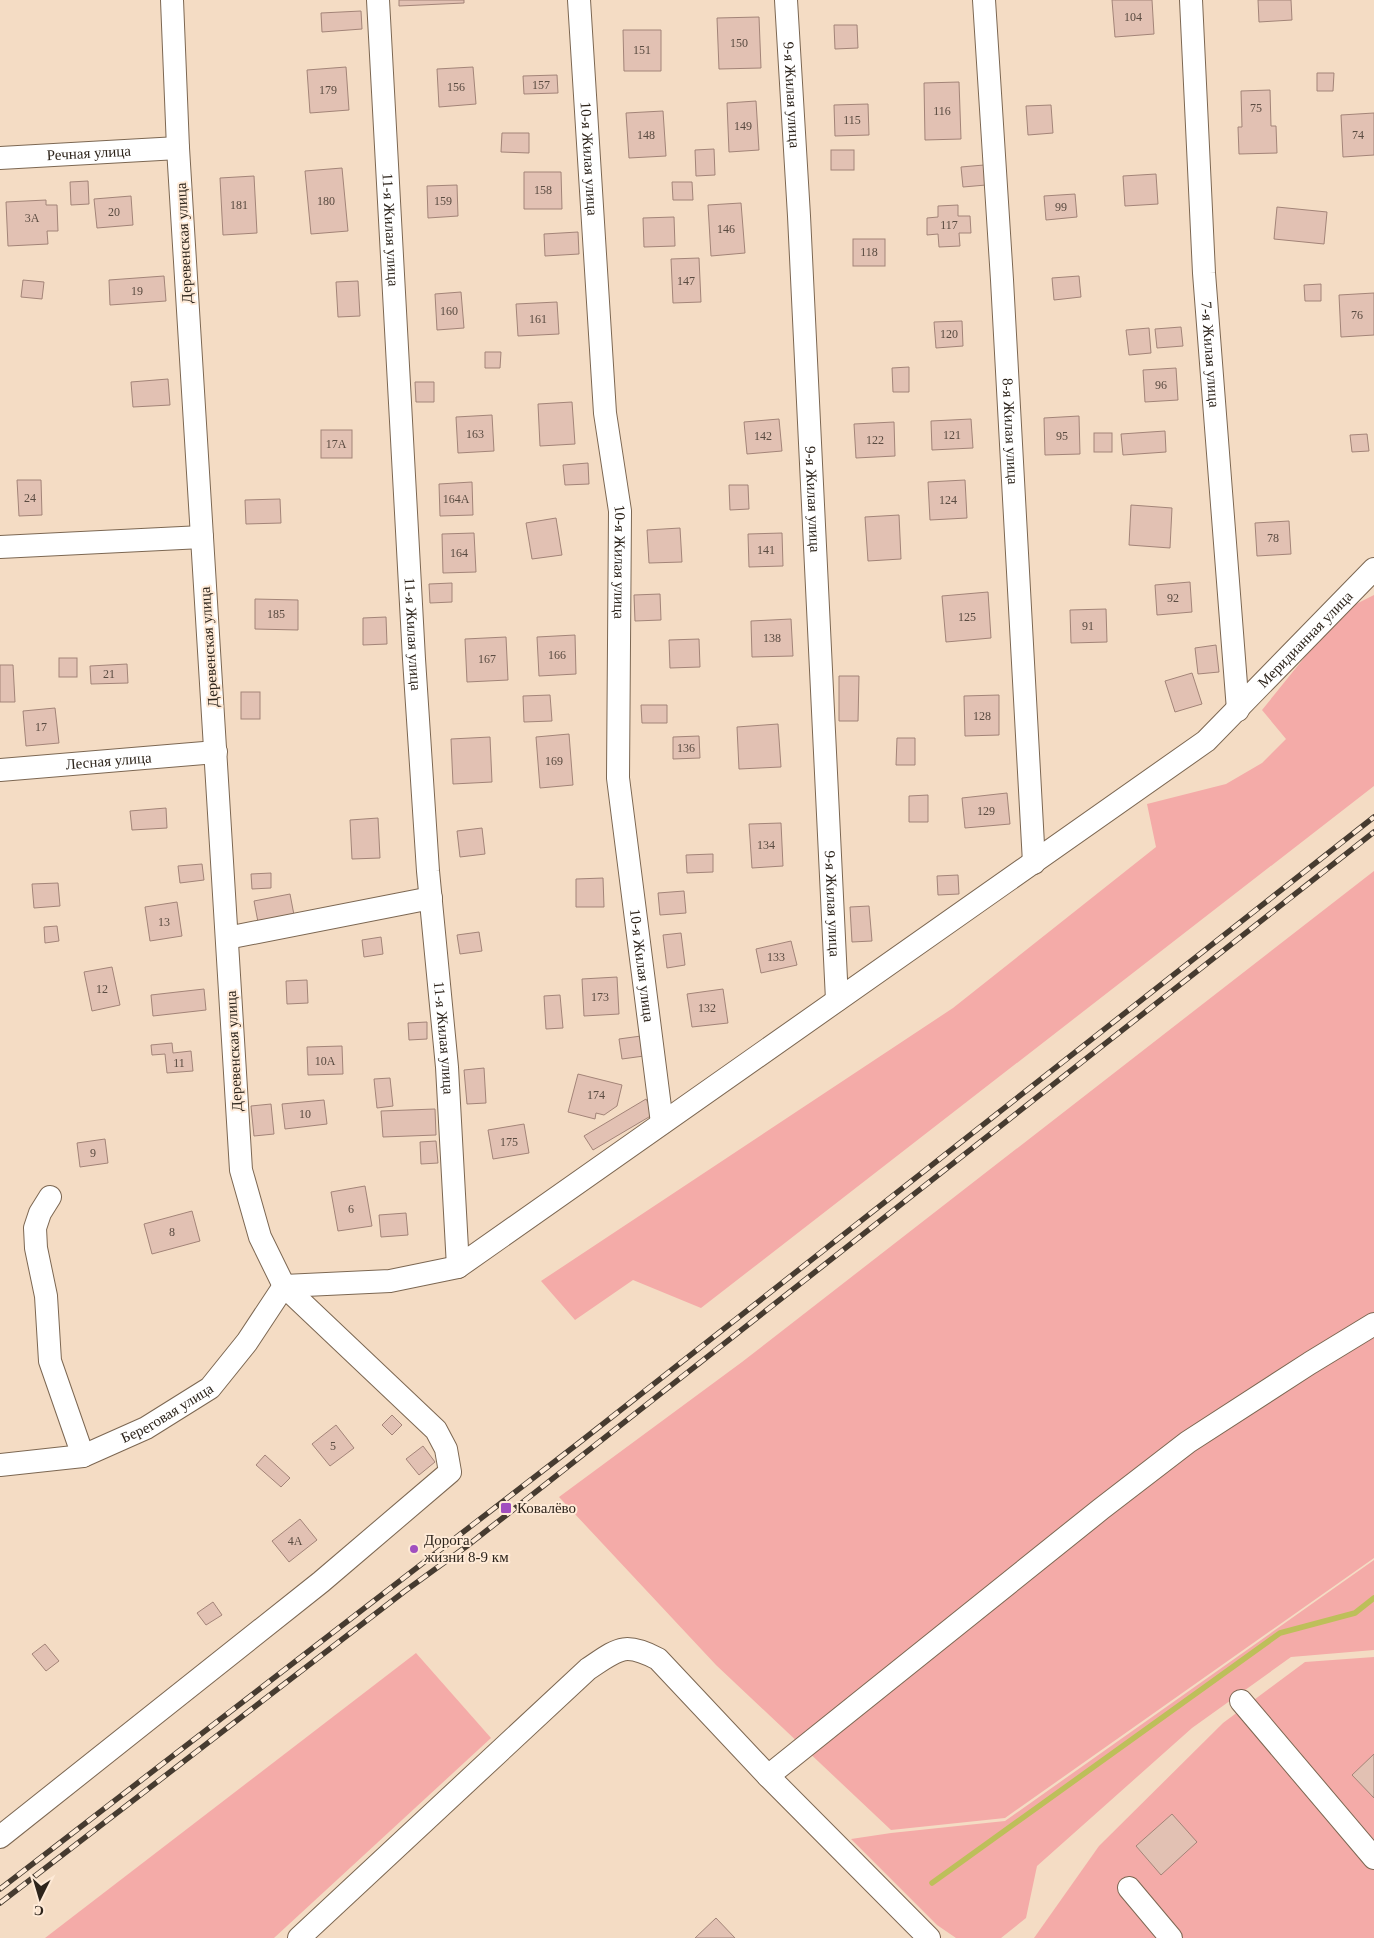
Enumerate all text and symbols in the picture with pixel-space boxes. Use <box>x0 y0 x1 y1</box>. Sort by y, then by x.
house number: 104 <box>1124 10 1142 24</box>
house number: 150 <box>730 36 748 50</box>
street label: 9-я Жилая улица <box>781 41 803 149</box>
house number: 151 <box>633 43 651 57</box>
house number: 157 <box>532 78 550 92</box>
house number: 156 <box>447 80 465 94</box>
house number: 179 <box>319 83 337 97</box>
street label: 10-я Жилая улица <box>577 101 601 216</box>
house number: 75 <box>1250 101 1262 115</box>
house number: 116 <box>933 104 951 118</box>
house number: 115 <box>843 113 861 127</box>
house number: 149 <box>734 119 752 133</box>
house number: 148 <box>637 128 655 142</box>
house number: 74 <box>1352 128 1364 142</box>
street label: Речная улица <box>46 143 132 163</box>
street label: 11-я Жилая улица <box>379 173 402 287</box>
street label: Деревенская улица <box>173 182 195 304</box>
house number: 158 <box>534 183 552 197</box>
house number: 180 <box>317 194 335 208</box>
house number: 159 <box>434 194 452 208</box>
house number: 181 <box>230 198 248 212</box>
house number: 99 <box>1055 200 1067 214</box>
house number: 20 <box>108 205 120 219</box>
house number: 3А <box>25 211 40 225</box>
house number: 117 <box>940 218 958 232</box>
house number: 146 <box>717 222 735 236</box>
house number: 118 <box>860 245 878 259</box>
house number: 147 <box>677 274 695 288</box>
house number: 19 <box>131 284 143 298</box>
street label: 7-я Жилая улица <box>1198 301 1222 409</box>
house number: 160 <box>440 304 458 318</box>
house number: 76 <box>1351 308 1363 322</box>
house number: 161 <box>529 312 547 326</box>
house number: 120 <box>940 327 958 341</box>
street label: 8-я Жилая улица <box>999 378 1021 485</box>
house number: 96 <box>1155 378 1167 392</box>
house number: 163 <box>466 427 484 441</box>
house number: 121 <box>943 428 961 442</box>
house number: 142 <box>754 429 772 443</box>
house number: 95 <box>1056 429 1068 443</box>
house number: 122 <box>866 433 884 447</box>
house number: 17А <box>326 437 347 451</box>
street label: 9-я Жилая улица <box>802 446 823 553</box>
house number: 24 <box>24 491 36 505</box>
house number: 164А <box>443 492 470 506</box>
house number: 124 <box>939 493 957 507</box>
street label: 10-я Жилая улица <box>611 504 628 619</box>
house number: 78 <box>1267 531 1279 545</box>
house number: 141 <box>757 543 775 557</box>
house number: 164 <box>450 546 468 560</box>
street label: 11-я Жилая улица <box>402 577 424 692</box>
street label: Деревенская улица <box>197 586 221 708</box>
street label: Меридианная улица <box>1255 588 1356 691</box>
house number: 92 <box>1167 591 1179 605</box>
house number: 185 <box>267 607 285 621</box>
house number: 125 <box>958 610 976 624</box>
house number: 91 <box>1082 619 1094 633</box>
house number: 138 <box>763 631 781 645</box>
house number: 166 <box>548 648 566 662</box>
house number: 167 <box>478 652 496 666</box>
house number: 21 <box>103 667 115 681</box>
house number: 128 <box>973 709 991 723</box>
house number: 17 <box>35 720 47 734</box>
house number: 136 <box>677 741 695 755</box>
street label: Лесная улица <box>65 749 153 773</box>
house number: 169 <box>545 754 563 768</box>
house number: 129 <box>977 804 995 818</box>
house number: 134 <box>757 838 775 852</box>
street label: 9-я Жилая улица <box>822 850 843 958</box>
street label: 10-я Жилая улица <box>627 908 657 1023</box>
house number: 13 <box>158 915 170 929</box>
house number: 133 <box>767 950 785 964</box>
street label: 11-я Жилая улица <box>431 981 457 1095</box>
house number: 12 <box>96 982 108 996</box>
street label: Деревенская улица <box>223 990 245 1112</box>
house number: 173 <box>591 990 609 1004</box>
house number: 132 <box>698 1001 716 1015</box>
house number: 10А <box>315 1054 336 1068</box>
house number: 11 <box>173 1056 185 1070</box>
house number: 174 <box>587 1088 605 1102</box>
house number: 10 <box>299 1107 311 1121</box>
house number: 175 <box>500 1135 518 1149</box>
house number: 9 <box>90 1146 96 1160</box>
house number: 6 <box>348 1202 354 1216</box>
house number: 8 <box>169 1225 175 1239</box>
street label: Береговая улица <box>119 1380 216 1446</box>
house number: 5 <box>330 1439 336 1453</box>
place label: Ковалёво <box>517 1500 576 1516</box>
marker: Ковалёво <box>499 1501 513 1515</box>
place label: Дорога жизни 8-9 км <box>423 1532 509 1565</box>
house number: 4А <box>288 1534 303 1548</box>
marker: Дорога жизни 8-9 км <box>408 1543 420 1555</box>
north arrow <box>15 1873 65 1923</box>
text: С <box>33 1903 45 1918</box>

